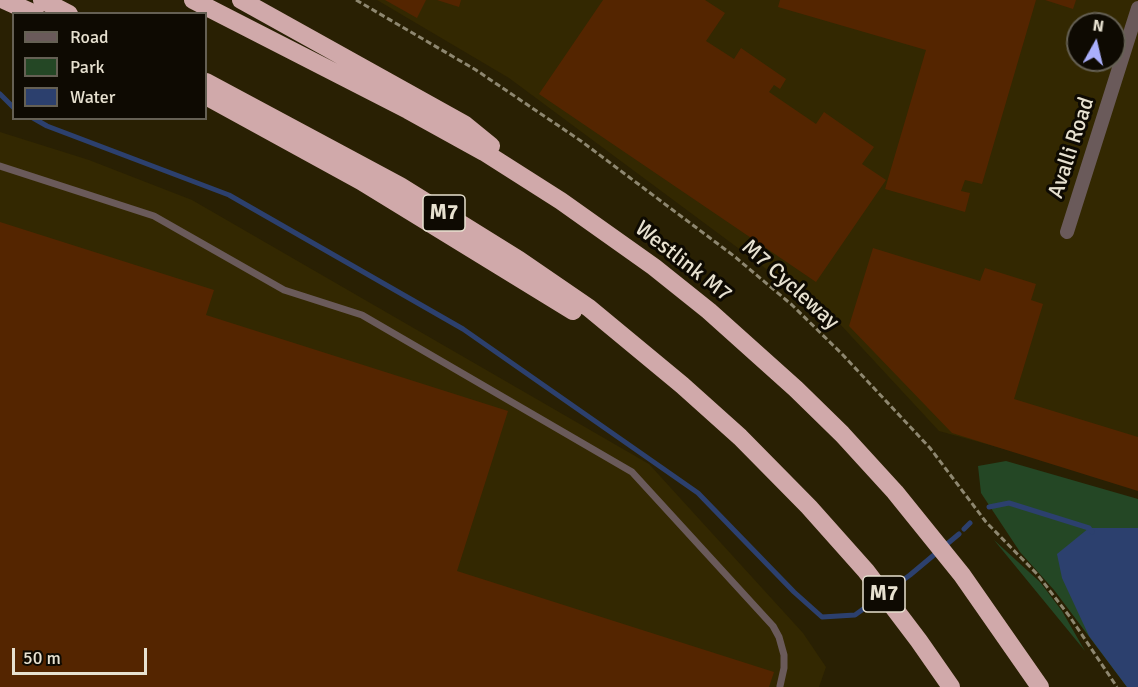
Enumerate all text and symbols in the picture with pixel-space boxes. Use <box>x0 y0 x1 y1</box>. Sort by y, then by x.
legend <box>12 12 207 120</box>
north arrow <box>1066 12 1126 72</box>
text: N <box>1091 15 1105 37</box>
text: Road <box>70 26 109 48</box>
text: Park <box>70 56 105 78</box>
text: Water <box>70 86 115 108</box>
street label: Avalli Road <box>1043 94 1101 202</box>
road number: M7 <box>423 195 465 231</box>
street label: Westlink M7 <box>629 216 737 308</box>
street label: M7 Cycleway <box>736 234 844 336</box>
road number: M7 <box>863 576 905 612</box>
scale bar <box>15 636 150 674</box>
text: 50 m <box>23 647 61 669</box>

